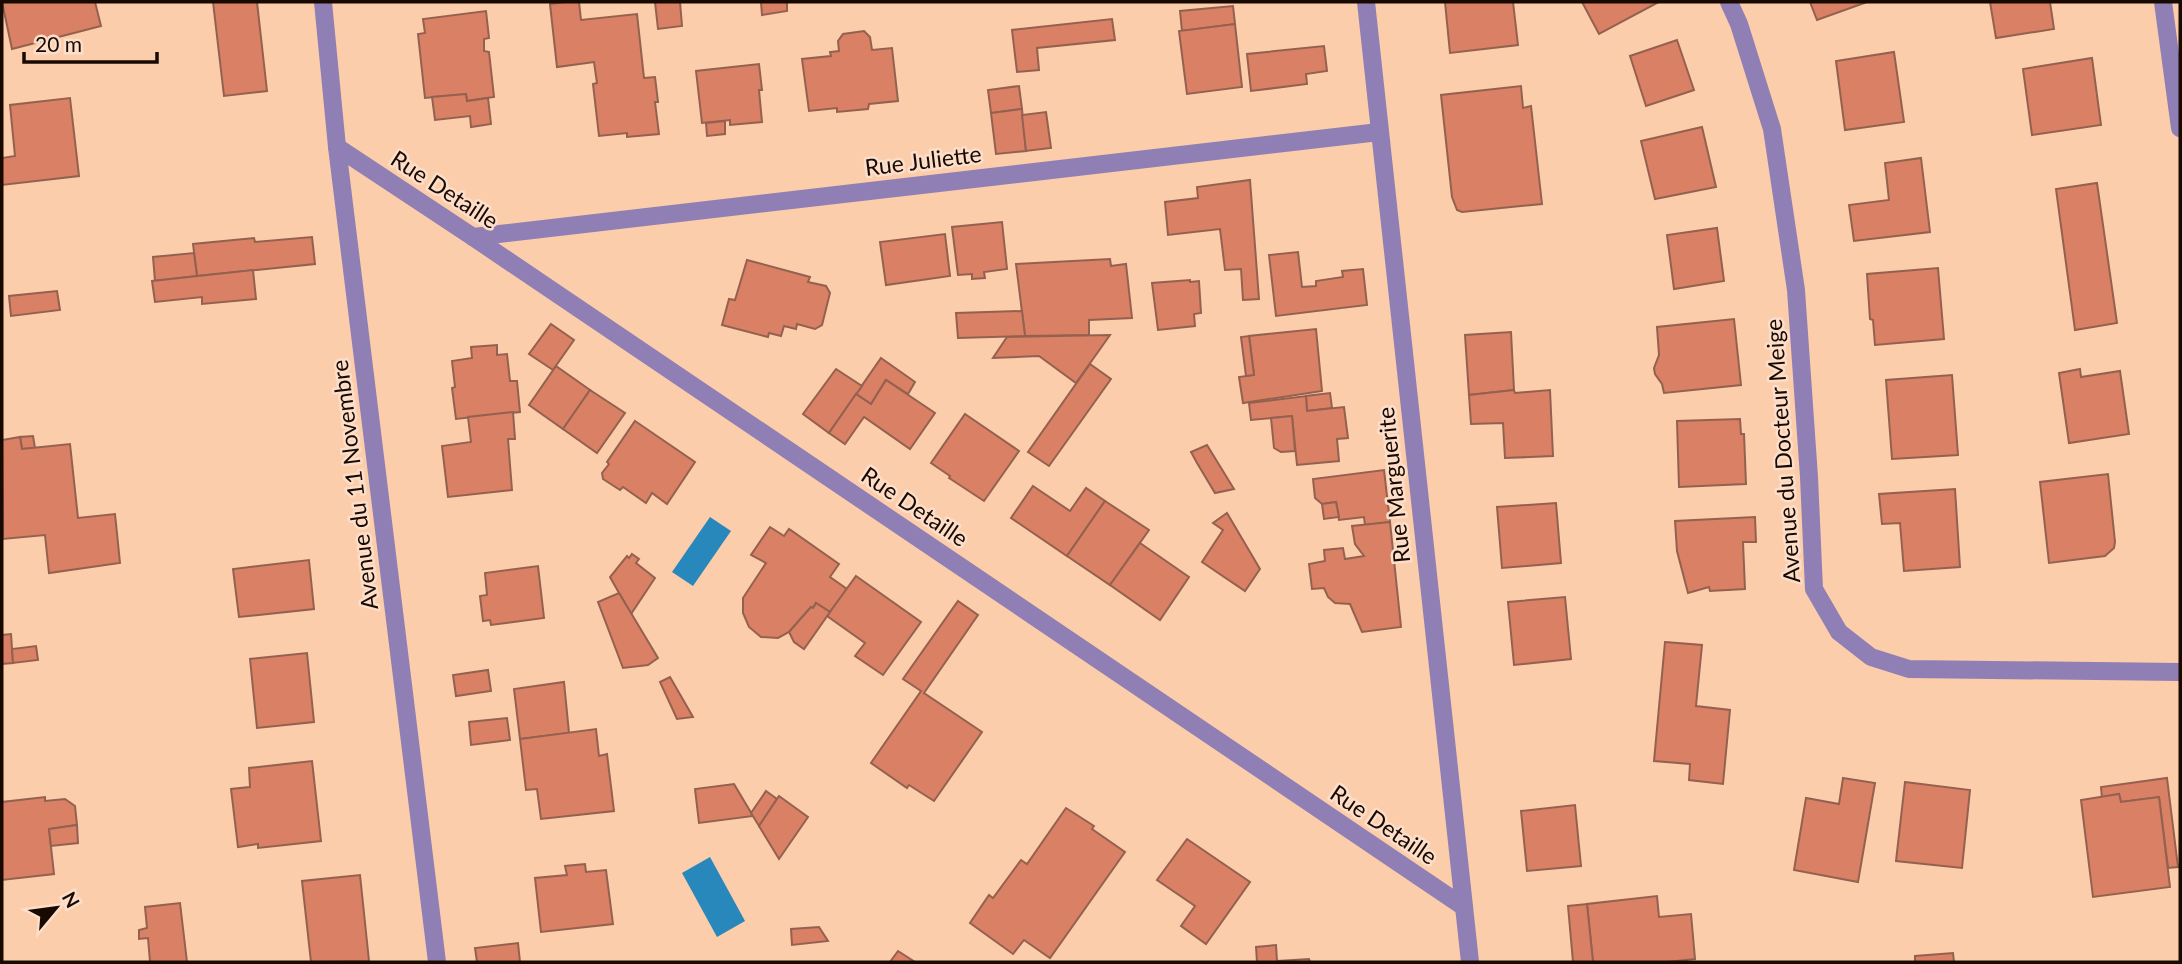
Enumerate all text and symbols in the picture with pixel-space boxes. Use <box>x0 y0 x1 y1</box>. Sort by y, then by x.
scale bar <box>24 21 158 65</box>
text: 20 m <box>35 31 82 56</box>
street label: Rue Juliette <box>863 139 983 181</box>
street label: Rue Detaille <box>386 144 504 234</box>
street label: Avenue du Docteur Meige <box>1759 318 1805 584</box>
street label: Avenue du 11 Novembre <box>325 358 383 612</box>
street label: Rue Marguerite <box>1371 406 1415 564</box>
street label: Rue Detaille <box>856 460 974 552</box>
street label: Rue Detaille <box>1325 778 1443 870</box>
north arrow <box>21 873 91 943</box>
text: N <box>58 888 85 911</box>

